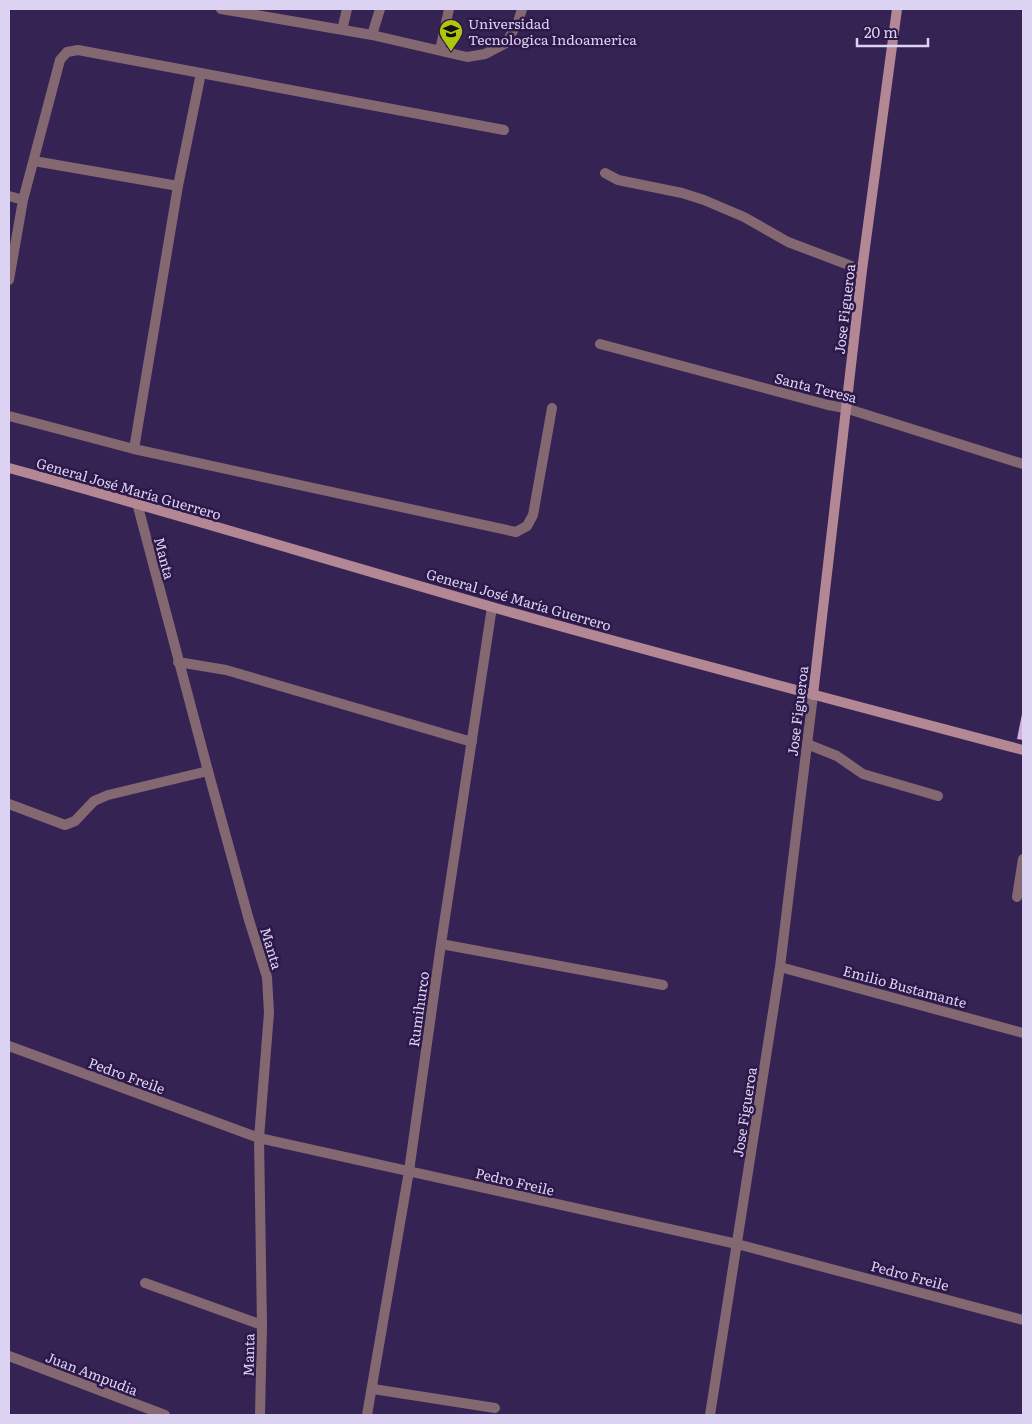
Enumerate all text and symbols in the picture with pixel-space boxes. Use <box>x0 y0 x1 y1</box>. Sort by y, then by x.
place label: Universidad Tecnologica Indoamerica <box>468 13 637 49</box>
scale bar <box>857 15 928 47</box>
school or university icon: Universidad Tecnologica Indoamerica <box>438 18 464 52</box>
text: 20 m <box>864 20 898 43</box>
street label: Jose Figueroa <box>829 262 860 355</box>
street label: Santa Teresa <box>773 367 860 407</box>
street label: General José María Guerrero <box>34 452 224 524</box>
street label: Manta <box>150 535 180 582</box>
street label: General José María Guerrero <box>424 563 614 635</box>
street label: Jose Figueroa <box>782 664 813 757</box>
street label: Manta <box>256 924 288 972</box>
street label: Emilio Bustamante <box>841 960 969 1012</box>
street label: Rumihurco <box>403 970 433 1048</box>
street label: Pedro Freile <box>86 1052 168 1098</box>
street label: Jose Figueroa <box>727 1065 761 1158</box>
street label: Pedro Freile <box>474 1162 556 1200</box>
street label: Pedro Freile <box>869 1255 951 1295</box>
street label: Manta <box>238 1333 258 1377</box>
street label: Juan Ampudia <box>43 1346 141 1400</box>

